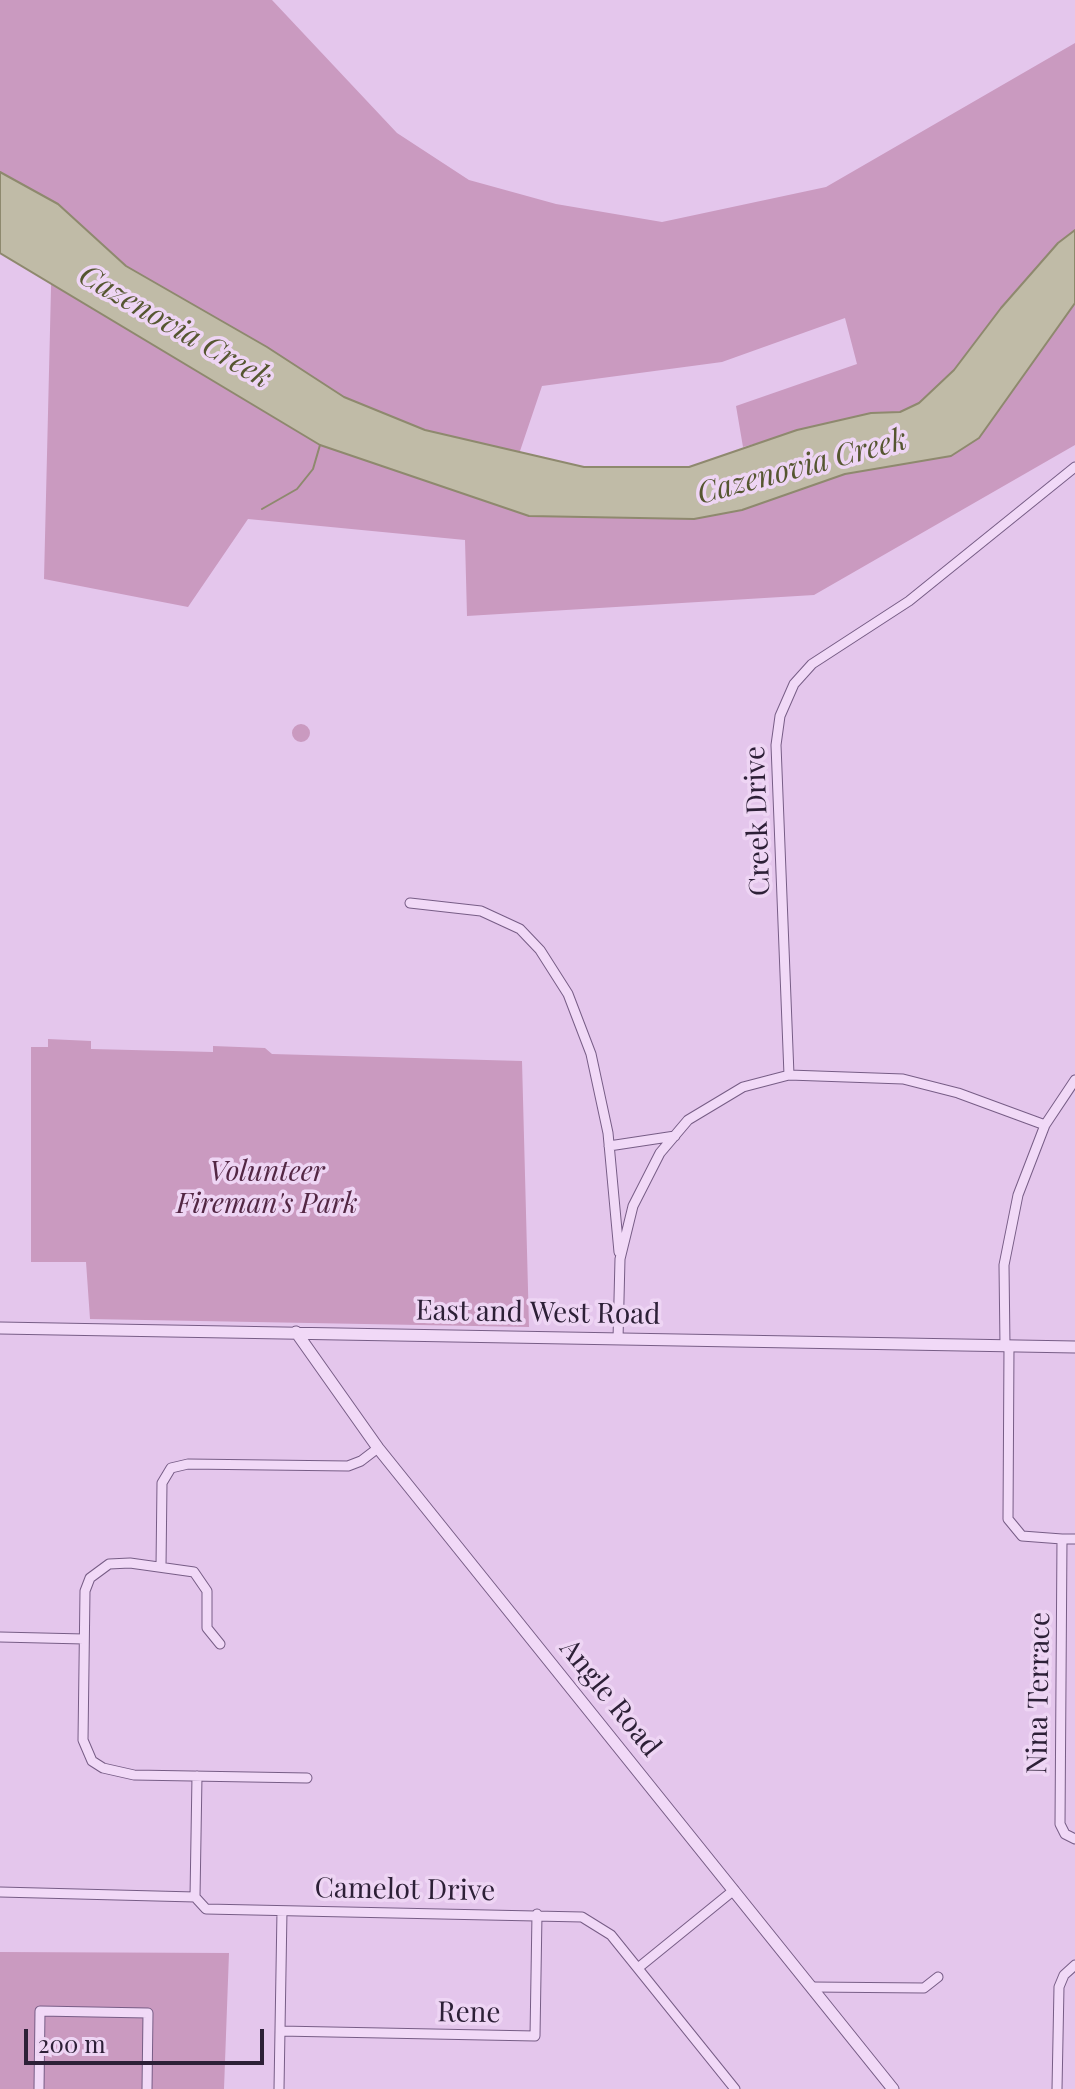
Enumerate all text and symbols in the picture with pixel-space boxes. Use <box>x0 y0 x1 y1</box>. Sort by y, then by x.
water label: Cazenovia Creek <box>73 257 277 397</box>
water label: Cazenovia Creek <box>693 422 911 512</box>
street label: Creek Drive <box>739 745 777 897</box>
park label: Volunteer Fireman's Park <box>176 1155 358 1221</box>
street label: East and West Road <box>415 1294 661 1332</box>
street label: Nina Terrace <box>1021 1612 1057 1774</box>
street label: Angle Road <box>552 1632 668 1764</box>
street label: Camelot Drive <box>314 1872 496 1908</box>
street label: Rene <box>437 1996 501 2030</box>
scale bar <box>28 2013 268 2063</box>
text: 200 m <box>38 2027 106 2059</box>

